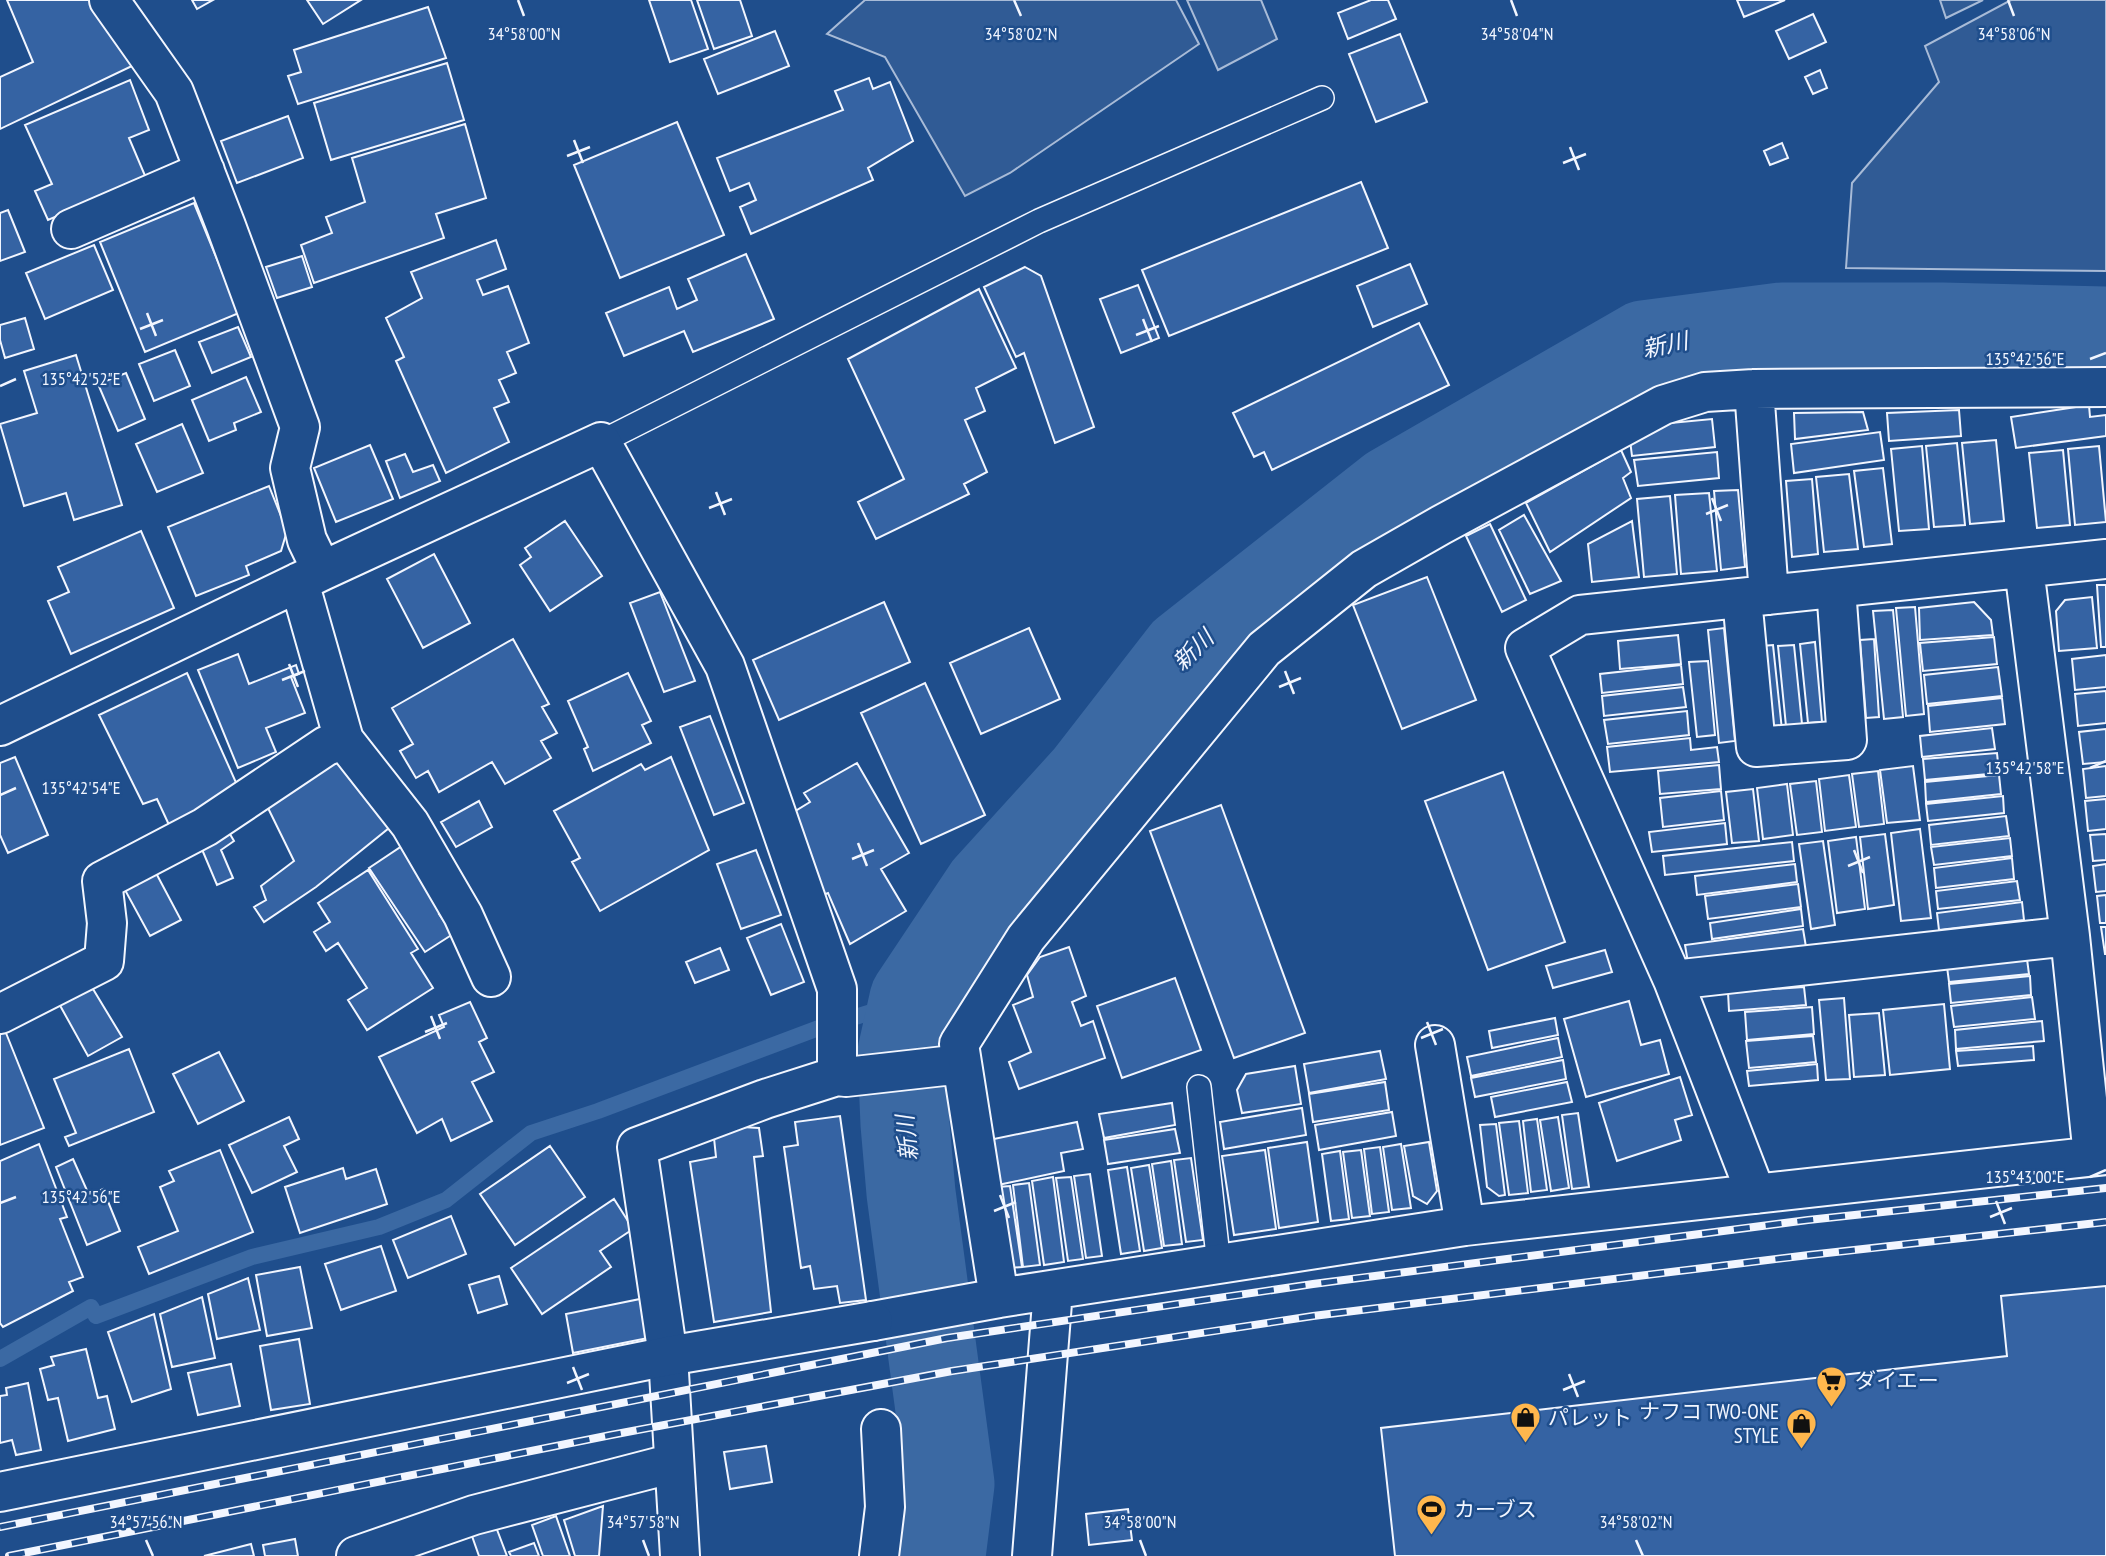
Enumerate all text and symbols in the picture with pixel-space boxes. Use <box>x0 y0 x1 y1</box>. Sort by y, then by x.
text: 34°58'00"N <box>488 22 560 45</box>
text: 34°58'02"N <box>985 22 1057 45</box>
text: 34°58'04"N <box>1481 22 1553 45</box>
text: 34°58'06"N <box>1978 22 2050 45</box>
water label: 新川 <box>1639 325 1693 363</box>
text: 135°42'56"E <box>1986 347 2064 370</box>
text: 135°42'52"E <box>42 367 120 390</box>
water label: 新川 <box>1166 621 1221 676</box>
text: 135°42'58"E <box>1986 756 2064 779</box>
text: 135°42'54"E <box>42 776 120 799</box>
water label: 新川 <box>889 1111 923 1162</box>
text: 135°43'00"E <box>1986 1165 2064 1188</box>
text: 135°42'56"E <box>42 1185 120 1208</box>
supermarket icon: ダイエー <box>1815 1364 1849 1408</box>
place label: ダイエー <box>1855 1367 1939 1394</box>
place label: ナフコ TWO-ONE STYLE <box>1639 1398 1779 1449</box>
shop icon: パレット <box>1508 1401 1542 1445</box>
place label: パレット <box>1548 1404 1632 1431</box>
shop icon: ナフコ TWO-ONE STYLE <box>1785 1407 1819 1451</box>
sports icon: カーブス <box>1414 1493 1448 1537</box>
place label: カーブス <box>1454 1496 1537 1523</box>
text: 34°57'56"N <box>110 1510 182 1533</box>
text: 34°57'58"N <box>607 1510 679 1533</box>
text: 34°58'00"N <box>1104 1510 1176 1533</box>
text: 34°58'02"N <box>1600 1510 1672 1533</box>

